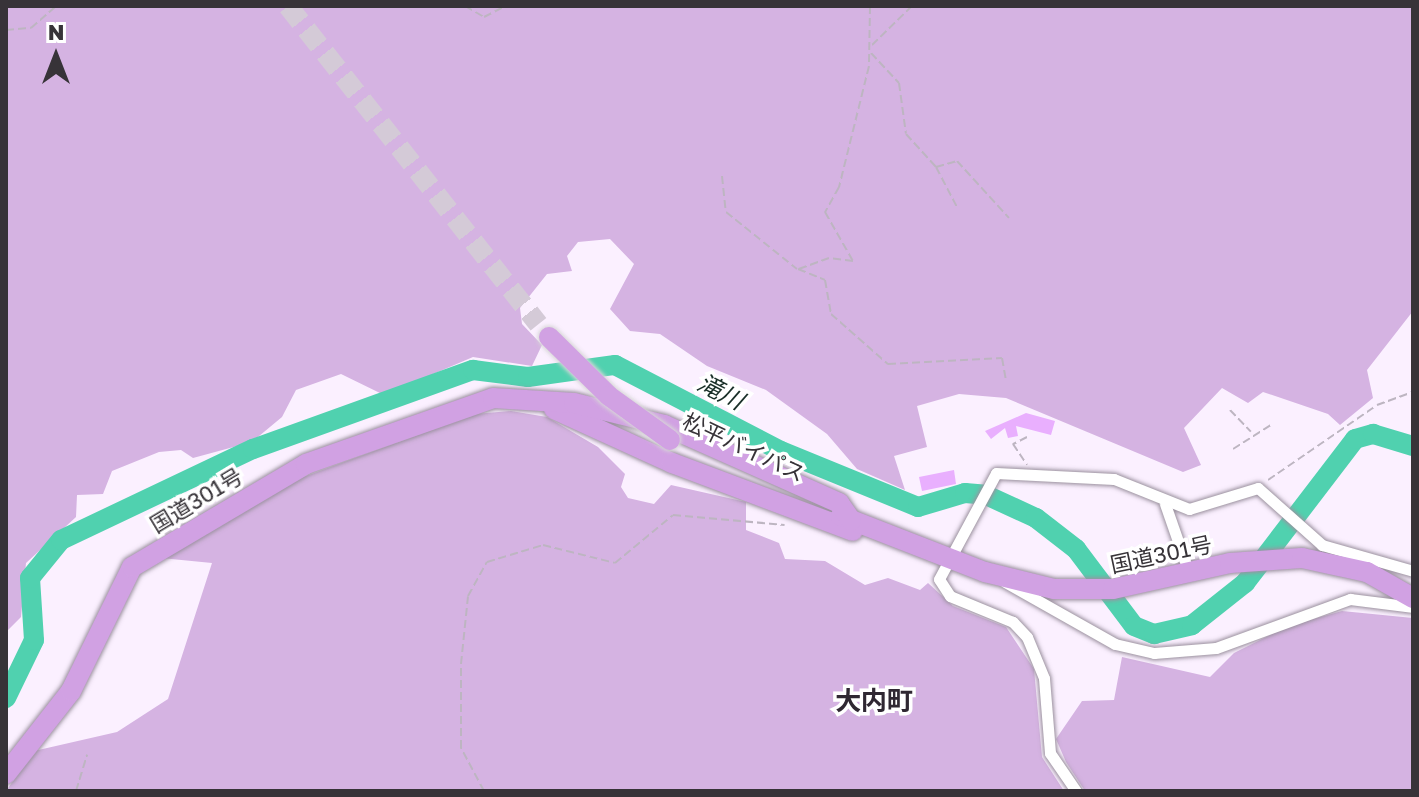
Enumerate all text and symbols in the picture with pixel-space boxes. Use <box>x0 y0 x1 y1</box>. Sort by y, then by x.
north arrow <box>16 16 96 96</box>
text: N <box>48 18 64 45</box>
water label: 滝川 <box>693 367 749 415</box>
street label: 松平バイパス <box>679 407 809 487</box>
street label: 国道301号 <box>145 462 247 538</box>
street label: 国道301号 <box>1108 530 1214 578</box>
district label: 大内町 <box>835 685 913 717</box>

